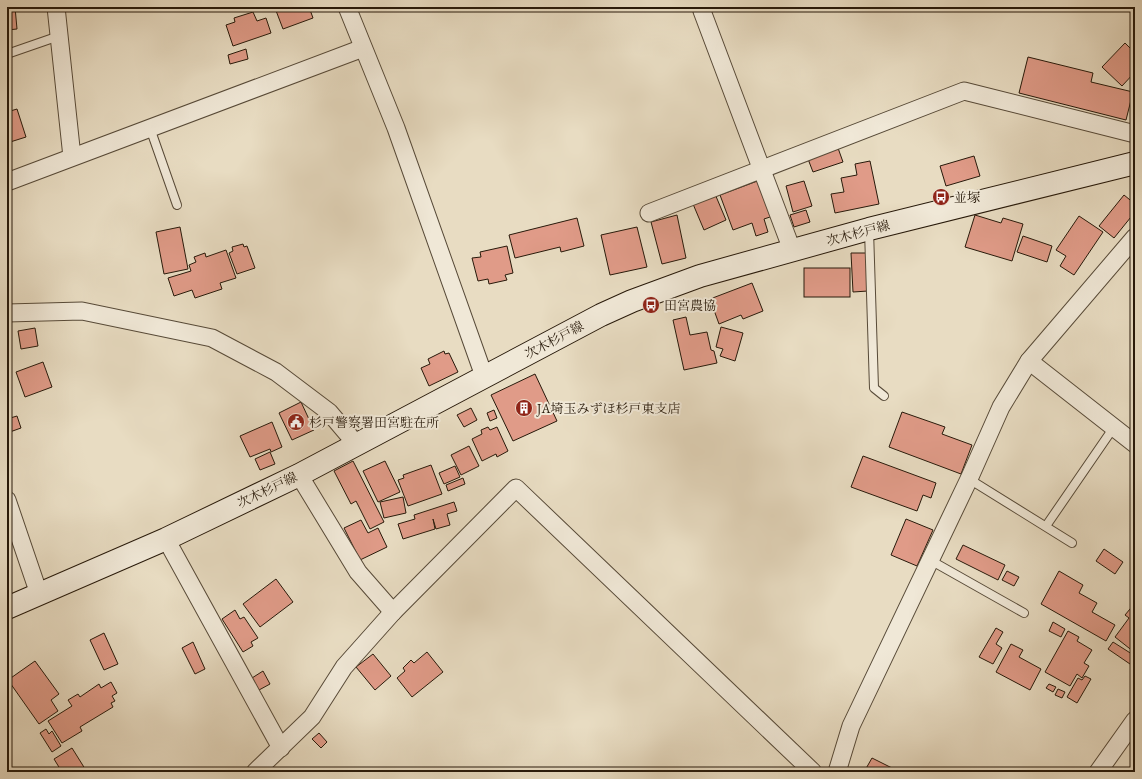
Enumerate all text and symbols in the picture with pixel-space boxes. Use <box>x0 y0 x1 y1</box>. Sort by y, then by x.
bus stop icon: 並塚 <box>931 187 951 207</box>
place label: 並塚 <box>954 189 980 206</box>
street label: 次木杉戸線 <box>824 216 892 250</box>
bus stop icon: 田宮農協 <box>641 295 661 315</box>
place label: 田宮農協 <box>664 297 716 314</box>
street label: 次木杉戸線 <box>521 317 587 363</box>
building icon: JA埼玉みずほ杉戸東支店 <box>514 398 534 418</box>
place label: JA埼玉みずほ杉戸東支店 <box>536 400 680 417</box>
public building icon: 杉戸警察署田宮駐在所 <box>286 412 306 432</box>
place label: 杉戸警察署田宮駐在所 <box>309 414 439 431</box>
street label: 次木杉戸線 <box>234 468 300 512</box>

